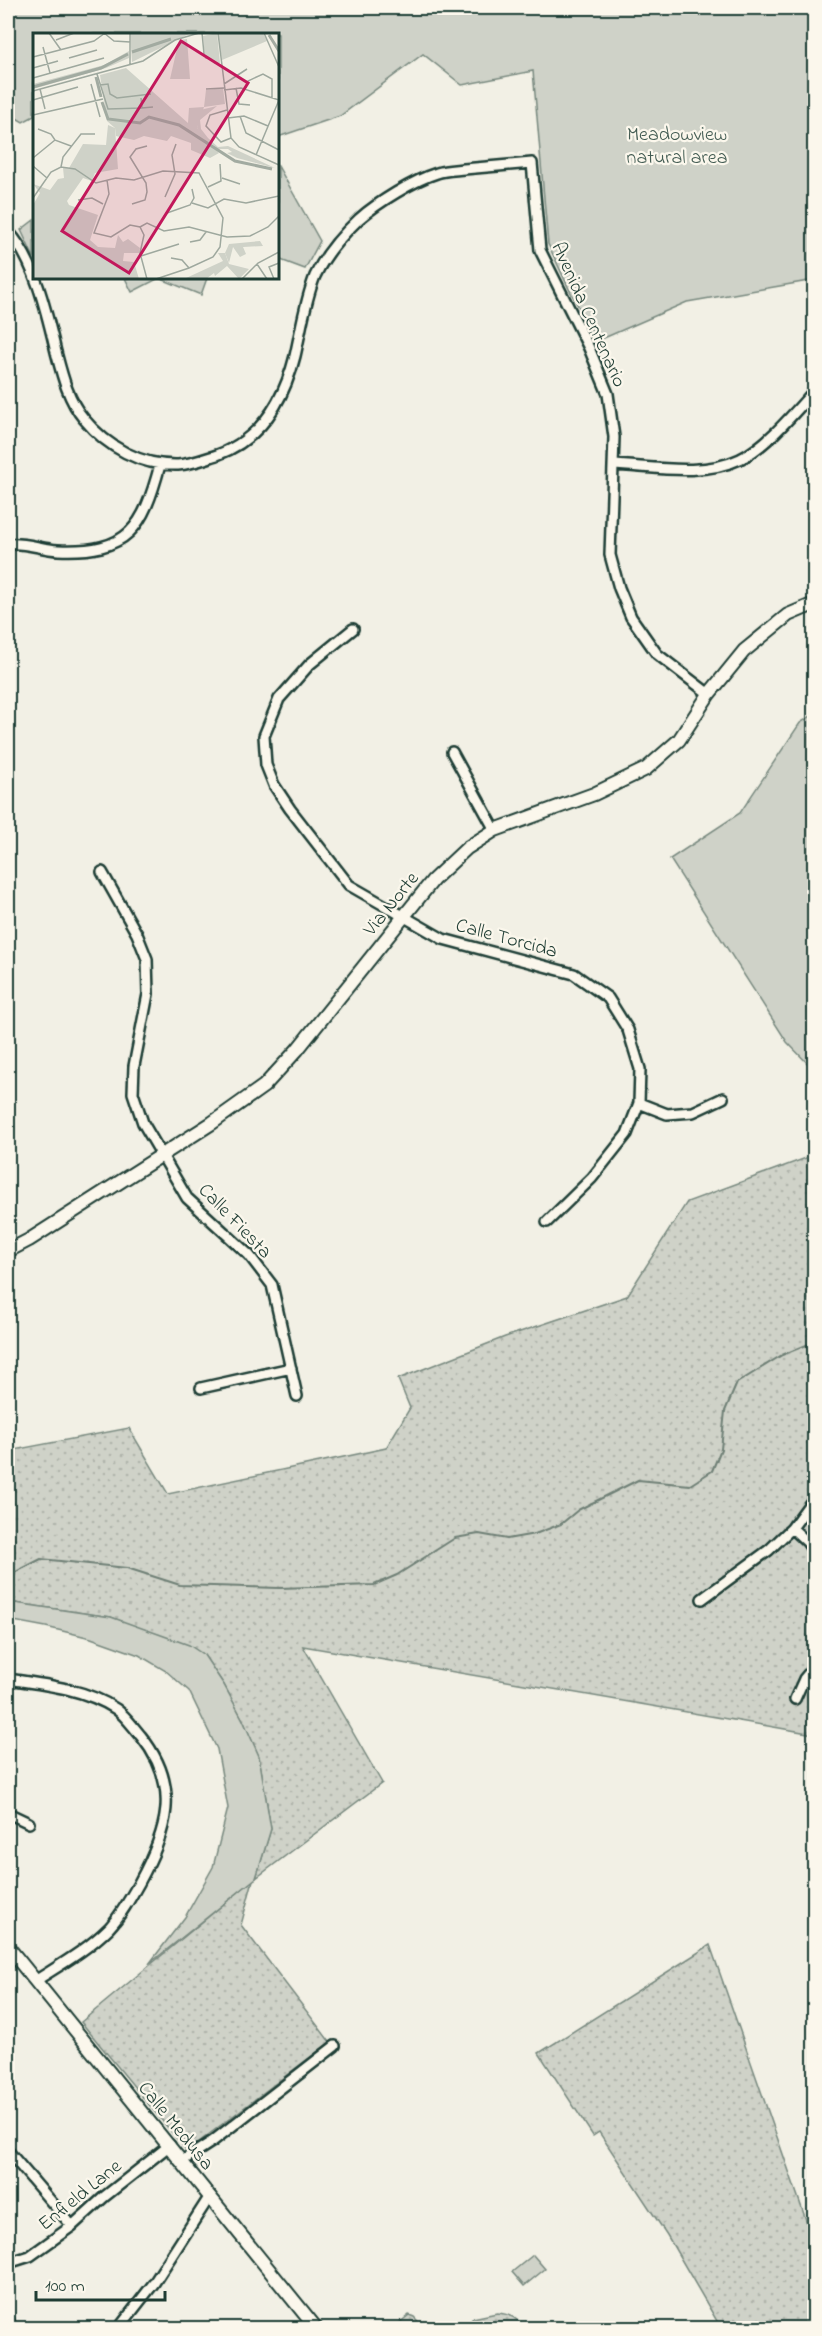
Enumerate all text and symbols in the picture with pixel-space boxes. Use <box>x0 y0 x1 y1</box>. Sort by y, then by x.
inset map <box>33 33 279 279</box>
park label: Meadowview natural area <box>627 121 727 173</box>
street label: Avenida Centenario <box>543 238 633 392</box>
street label: Via Norte <box>356 866 427 944</box>
street label: Calle Torcida <box>452 912 560 967</box>
street label: Calle Fiesta <box>191 1177 278 1266</box>
street label: Calle Medusa <box>130 2076 220 2177</box>
street label: Enfield Lane <box>32 2153 129 2239</box>
scale bar <box>36 2264 165 2302</box>
text: 100 m <box>45 2274 85 2300</box>

